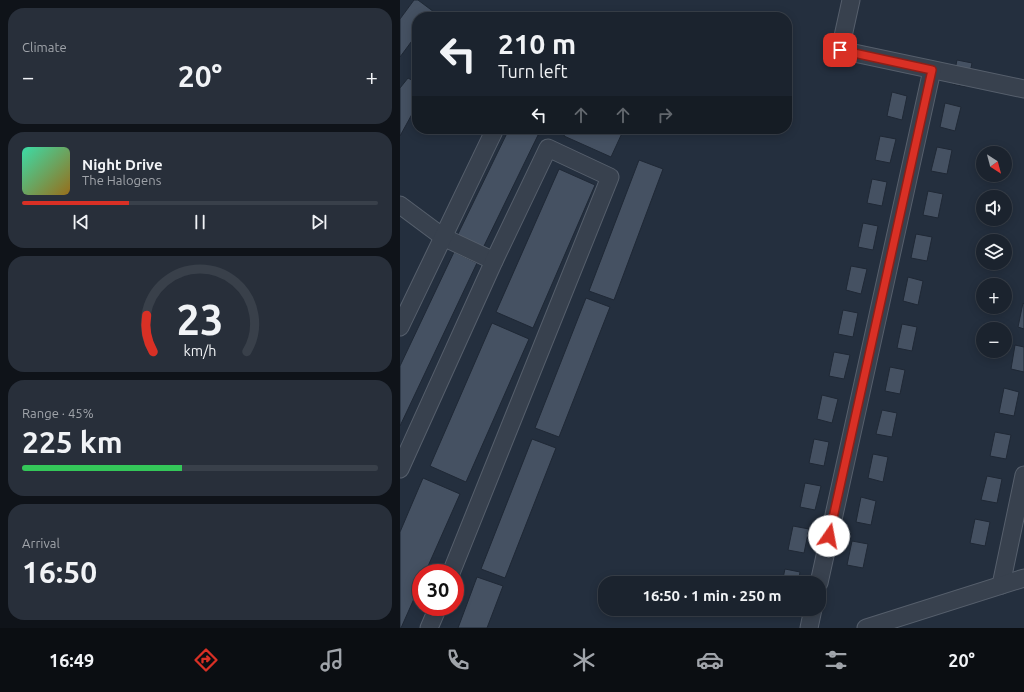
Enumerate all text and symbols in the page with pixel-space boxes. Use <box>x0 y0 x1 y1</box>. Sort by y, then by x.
icon: left <box>432 28 484 80</box>
text: 210 m <box>498 28 576 59</box>
pin <box>823 33 857 67</box>
icon: arrive <box>829 39 851 61</box>
text: Climate <box>22 40 67 54</box>
text: 20° <box>178 59 222 93</box>
text: Turn left <box>498 61 568 81</box>
text: − <box>22 64 34 89</box>
text: + <box>366 64 378 89</box>
icon: left <box>528 104 550 126</box>
icon: ahead <box>570 104 592 126</box>
icon: ahead <box>612 104 634 126</box>
icon: right <box>654 104 676 126</box>
north arrow <box>976 146 1012 182</box>
map controls <box>976 146 1012 358</box>
text: Night Drive <box>82 156 163 173</box>
text: The Halogens <box>82 173 161 187</box>
button: sound <box>976 190 1012 226</box>
icon: previous <box>70 211 92 233</box>
icon: pause <box>189 211 211 233</box>
icon: next <box>308 211 330 233</box>
button: layers <box>976 234 1012 270</box>
button: + <box>976 278 1012 314</box>
text: 23 <box>177 296 223 343</box>
button: − <box>976 322 1012 358</box>
text: km/h <box>184 343 216 359</box>
text: Range · 45% <box>22 406 94 420</box>
text: 225 km <box>22 425 123 459</box>
position arrow <box>808 515 850 557</box>
text: Arrival <box>22 536 60 550</box>
text: 16:50 <box>22 555 97 589</box>
speed limit sign: 30 <box>412 564 464 616</box>
text: 16:50 · 1 min · 250 m <box>643 587 781 604</box>
icon: directions <box>192 646 220 674</box>
icon: music <box>318 646 346 674</box>
icon: phone <box>444 646 472 674</box>
icon: climate <box>570 646 598 674</box>
icon: car <box>696 646 724 674</box>
icon: filters <box>822 646 850 674</box>
text: 16:49 <box>49 650 94 670</box>
text: 20° <box>948 650 975 670</box>

